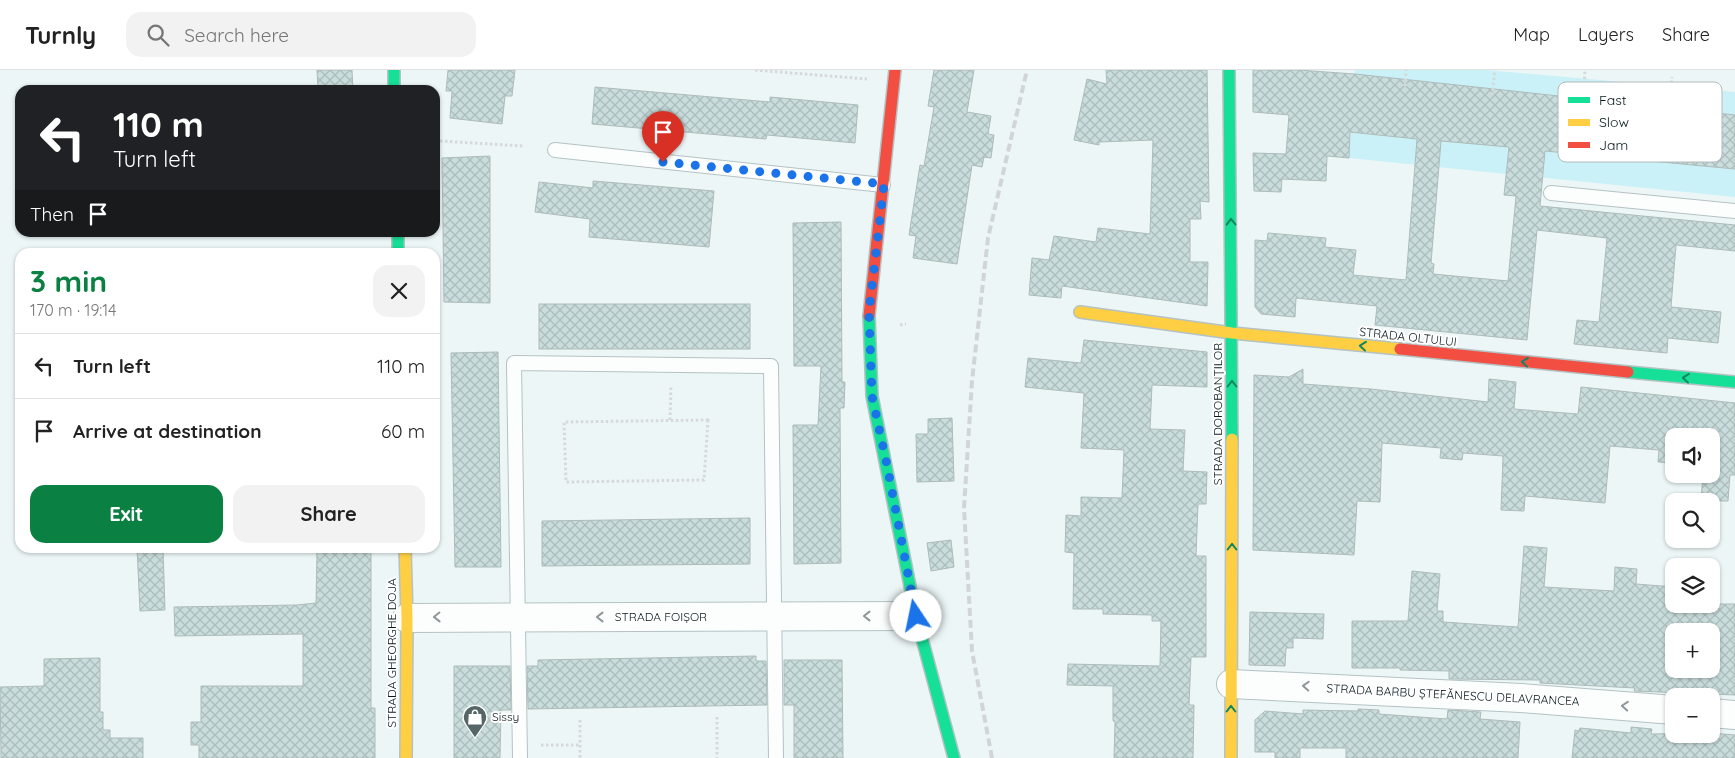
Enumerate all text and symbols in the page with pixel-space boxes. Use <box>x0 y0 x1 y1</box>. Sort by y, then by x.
search box <box>126 12 476 57</box>
text: Turnly <box>25 20 96 50</box>
icon: search <box>144 21 172 49</box>
text: Search here <box>184 23 289 47</box>
text: Map <box>1513 23 1550 46</box>
text: Layers <box>1578 23 1634 46</box>
text: Share <box>1662 23 1710 46</box>
legend <box>1558 82 1722 162</box>
text: Fast <box>1599 91 1627 109</box>
text: 110 m <box>113 102 204 146</box>
icon: left <box>30 105 95 170</box>
pin <box>642 111 684 162</box>
text: Slow <box>1599 113 1629 131</box>
icon: arrive <box>649 118 677 146</box>
text: Jam <box>1599 136 1628 154</box>
text: Turn left <box>113 145 196 173</box>
icon: arrive <box>84 200 112 228</box>
text: Then <box>30 202 74 226</box>
one-way arrow <box>1226 218 1236 226</box>
text: 3 min <box>30 262 107 300</box>
button: close <box>373 265 425 317</box>
text: 170 m · 19:14 <box>30 300 116 320</box>
street label: STRADA OLTULUI <box>1359 324 1457 349</box>
one-way arrow <box>1359 341 1367 352</box>
street label: STRADA DOROBANȚILOR <box>1210 343 1225 485</box>
icon: left <box>30 352 58 380</box>
text: Turn left <box>73 354 151 378</box>
text: 110 m <box>377 354 425 378</box>
one-way arrow <box>1520 357 1528 368</box>
one-way arrow <box>1682 372 1690 383</box>
one-way arrow <box>1227 380 1237 388</box>
icon: arrive <box>30 417 58 445</box>
text: Arrive at destination <box>73 419 262 443</box>
text: 60 m <box>381 419 425 443</box>
map controls <box>1665 428 1720 743</box>
button: sound <box>1665 428 1720 483</box>
button: Exit <box>30 485 223 543</box>
button: Share <box>233 485 425 543</box>
button: search <box>1665 493 1720 548</box>
one-way arrow <box>1227 543 1237 550</box>
button: layers <box>1665 558 1720 613</box>
street label: STRADA GHEORGHE DOJA <box>384 578 399 728</box>
position arrow <box>889 589 941 641</box>
street label: STRADA FOIȘOR <box>615 609 707 624</box>
one-way arrow <box>863 611 871 621</box>
one-way arrow <box>433 612 441 623</box>
one-way arrow <box>596 612 604 622</box>
button: + <box>1665 623 1720 678</box>
street label: STRADA BARBU ȘTEFĂNESCU DELAVRANCEA <box>1326 680 1580 709</box>
one-way arrow <box>1302 681 1310 692</box>
button: − <box>1665 688 1720 743</box>
one-way arrow <box>1621 701 1629 712</box>
shop icon: Sissy <box>462 704 488 738</box>
one-way arrow <box>1226 705 1236 713</box>
place label: Sissy <box>492 709 519 724</box>

